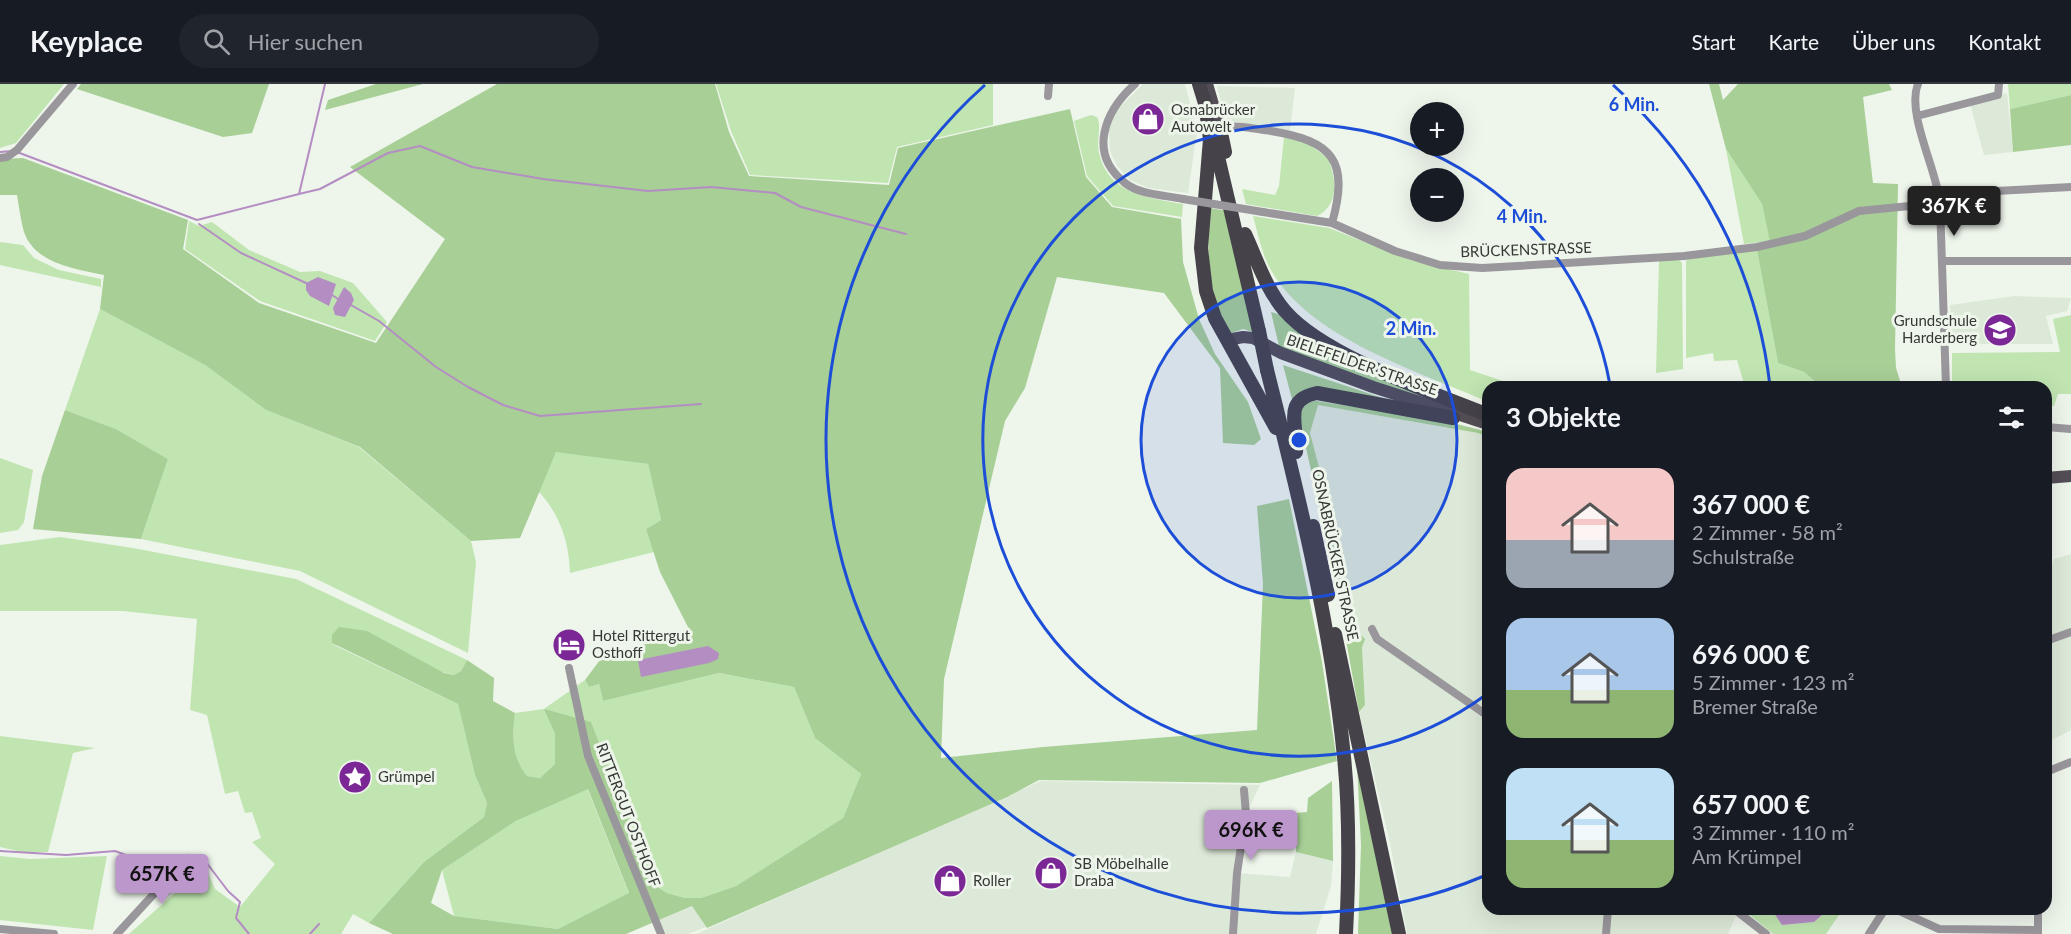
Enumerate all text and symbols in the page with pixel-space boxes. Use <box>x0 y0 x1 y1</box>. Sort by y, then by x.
search box <box>179 14 599 68</box>
text: Keyplace <box>30 24 143 58</box>
icon: search <box>200 25 233 58</box>
text: Hier suchen <box>248 28 363 55</box>
text: Start <box>1691 29 1736 54</box>
text: Karte <box>1769 29 1819 54</box>
text: Über uns <box>1852 29 1935 54</box>
text: Kontakt <box>1968 29 2041 54</box>
text: 6 Min. <box>1609 93 1659 115</box>
place label: Osnabrücker Autowelt <box>1171 100 1256 135</box>
shop icon: Osnabrücker Autowelt <box>1130 101 1166 137</box>
map controls <box>1410 102 1464 222</box>
button: + <box>1410 102 1464 156</box>
button: − <box>1410 168 1464 222</box>
pin: 367K € <box>1905 186 2003 237</box>
text: 367K € <box>1922 193 1986 217</box>
text: 4 Min. <box>1497 205 1547 227</box>
street label: BRÜCKENSTRASSE <box>1460 238 1592 260</box>
place label: Grundschule Harderberg <box>1894 311 1977 346</box>
school or university icon: Grundschule Harderberg <box>1982 312 2018 348</box>
text: 2 Min. <box>1386 317 1436 339</box>
street label: BIELEFELDER STRASSE <box>1284 330 1440 398</box>
text: 3 Objekte <box>1506 401 1621 433</box>
icon: filters <box>1995 401 2028 434</box>
centre of rings <box>1289 430 1309 450</box>
street label: OSNABRÜCKER STRASSE <box>1309 467 1363 642</box>
text: 367 000 € <box>1692 488 1810 520</box>
icon: home <box>1554 492 1626 564</box>
text: 2 Zimmer · 58 m² <box>1692 520 1843 544</box>
text: Schulstraße <box>1692 544 1794 568</box>
place label: Hotel Rittergut Osthoff <box>592 626 691 661</box>
hotel icon: Hotel Rittergut Osthoff <box>551 627 587 663</box>
text: 696 000 € <box>1692 638 1810 670</box>
icon: home <box>1554 642 1626 714</box>
text: 5 Zimmer · 123 m² <box>1692 670 1854 694</box>
text: Bremer Straße <box>1692 694 1818 718</box>
street label: RITTERGUT OSTHOFF <box>593 740 665 889</box>
place icon: Grümpel <box>337 759 373 795</box>
place label: Grümpel <box>378 767 435 785</box>
text: 657 000 € <box>1692 788 1810 820</box>
icon: home <box>1554 792 1626 864</box>
pin: 696K € <box>1202 810 1300 861</box>
text: 696K € <box>1219 817 1283 841</box>
text: 3 Zimmer · 110 m² <box>1692 820 1854 844</box>
text: Am Krümpel <box>1692 844 1802 868</box>
pin: 657K € <box>113 854 211 905</box>
place label: SB Möbelhalle Draba <box>1074 854 1169 889</box>
shop icon: SB Möbelhalle Draba <box>1033 855 1069 891</box>
text: 657K € <box>130 861 194 885</box>
shop icon: Roller <box>932 863 968 899</box>
place label: Roller <box>973 871 1011 889</box>

